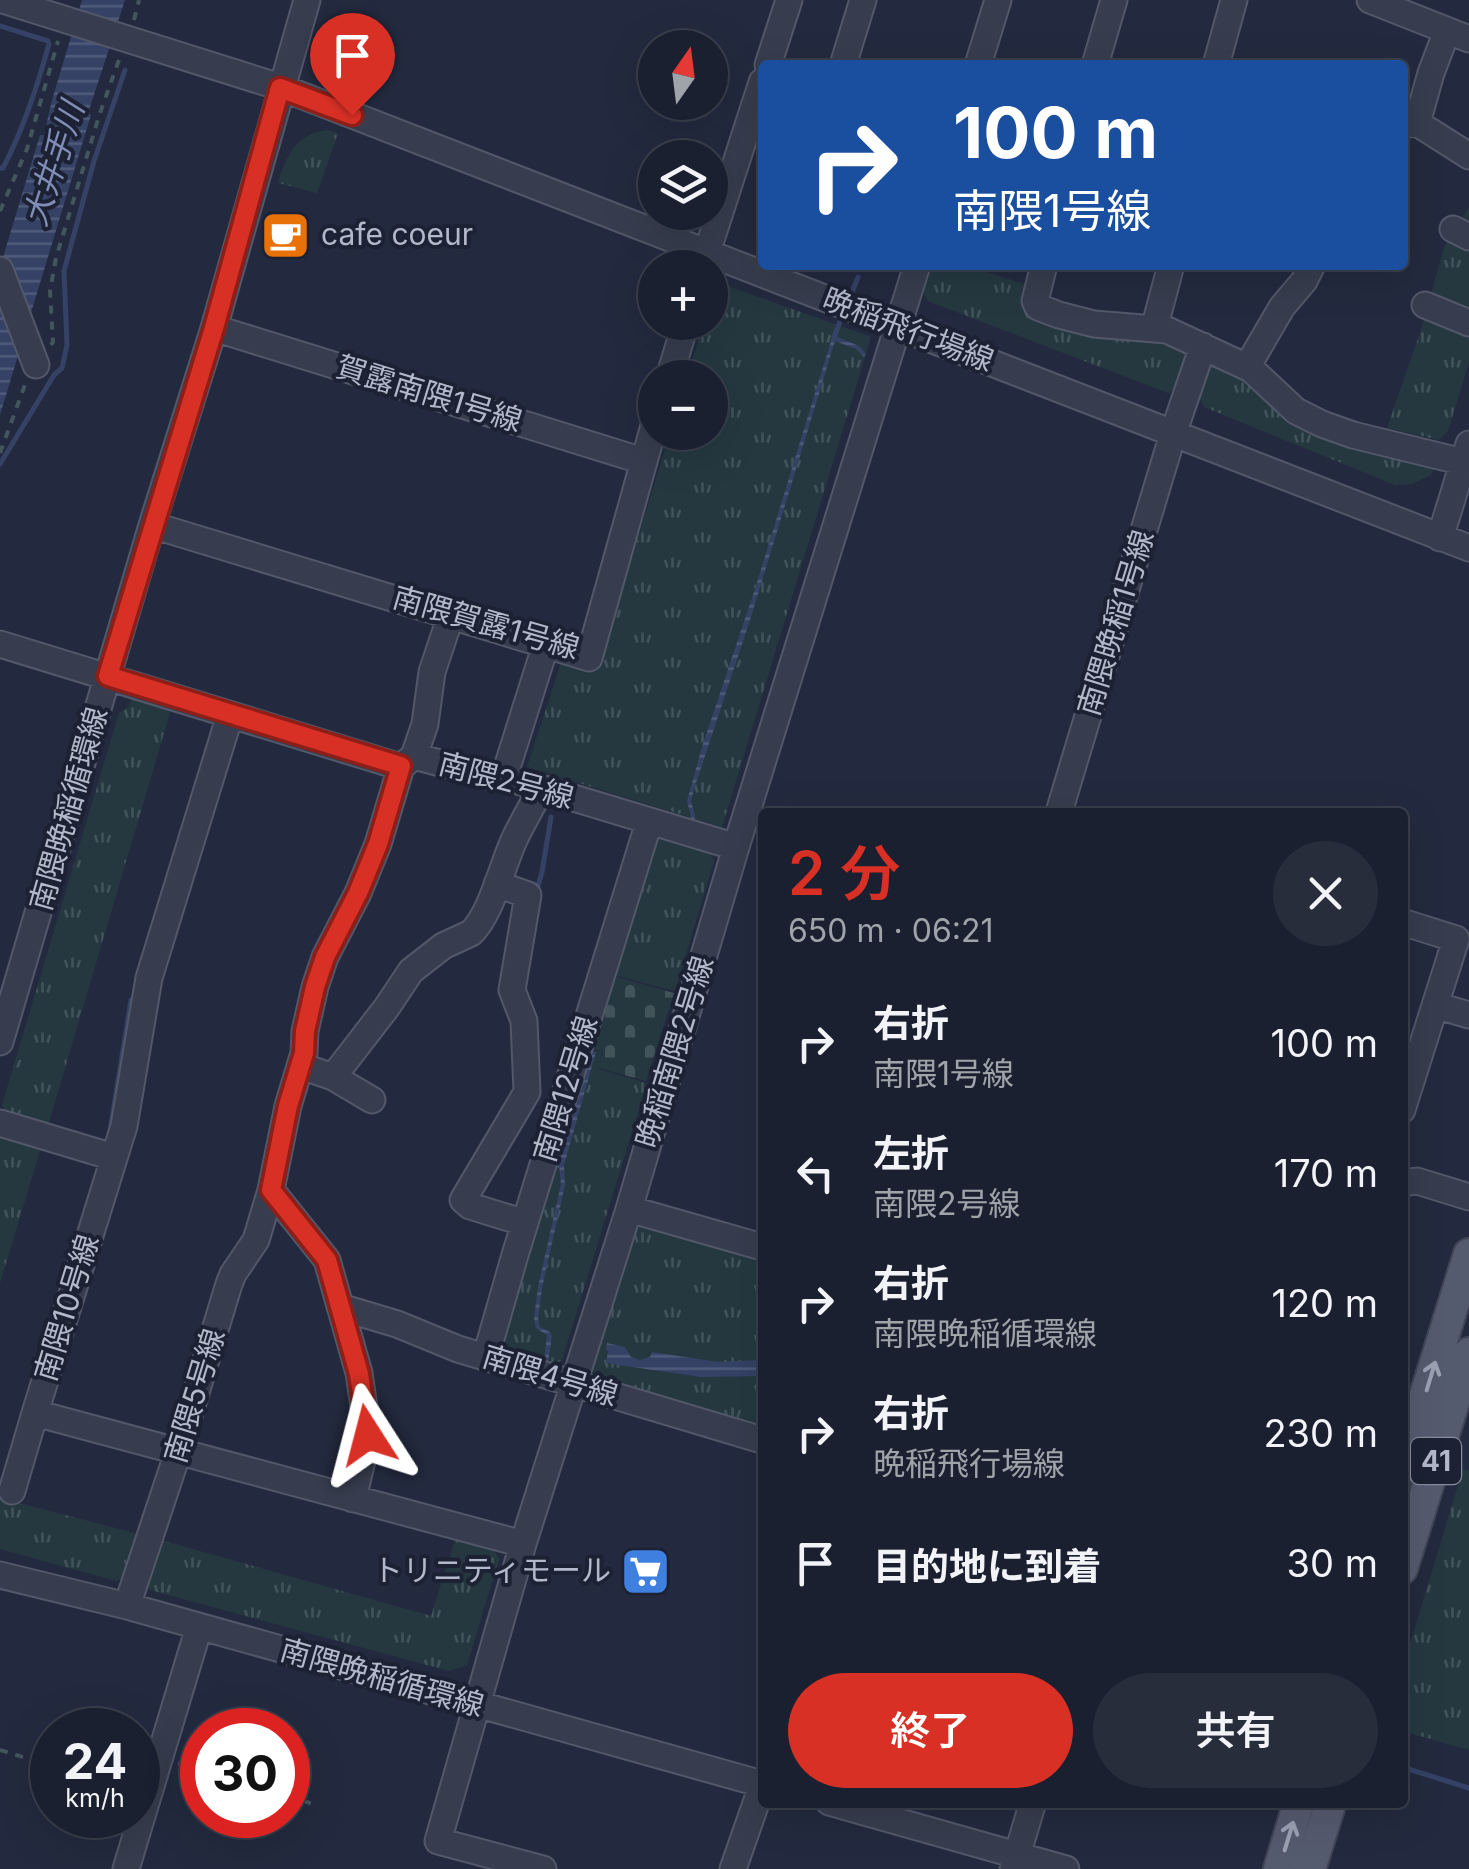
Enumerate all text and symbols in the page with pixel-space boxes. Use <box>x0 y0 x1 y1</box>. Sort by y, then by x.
pin <box>310 13 395 116</box>
icon: arrive <box>325 28 380 83</box>
north arrow <box>638 30 728 120</box>
map controls <box>638 30 728 450</box>
text: 100 m <box>953 90 1158 175</box>
water label: 大井手川 <box>15 94 93 231</box>
icon: right <box>788 100 918 230</box>
button: layers <box>638 140 728 230</box>
text: 南隈1号線 <box>953 183 1151 238</box>
cafe icon: cafe coeur <box>260 209 312 261</box>
place label: cafe coeur <box>321 216 473 252</box>
button: + <box>638 250 728 340</box>
street label: 晩稲飛行場線 <box>818 280 999 378</box>
street label: 賀露南隈1号線 <box>332 348 526 438</box>
button: − <box>638 360 728 450</box>
street label: 南隈晩稲1号線 <box>1070 526 1160 720</box>
street label: 南隈賀露1号線 <box>389 578 584 666</box>
street label: 南隈晩稲循環線 <box>22 703 114 915</box>
street label: 南隈2号線 <box>435 745 578 815</box>
text: 2 分 <box>788 837 901 909</box>
button: close <box>1273 841 1378 946</box>
text: 650 m · 06:21 <box>788 911 994 950</box>
street label: 晩稲南隈2号線 <box>628 952 720 1152</box>
text: 右折 <box>873 1000 949 1046</box>
street label: 南隈12号線 <box>526 1011 604 1166</box>
icon: right <box>788 1016 843 1071</box>
text: 100 m <box>1271 1020 1378 1066</box>
text: 南隈1号線 <box>873 1054 1014 1093</box>
text: 左折 <box>873 1130 949 1176</box>
icon: left <box>788 1146 843 1201</box>
text: 170 m <box>1274 1150 1378 1196</box>
text: 南隈2号線 <box>873 1184 1021 1223</box>
street label: 南隈10号線 <box>27 1230 105 1385</box>
text: 右折 <box>873 1260 949 1306</box>
icon: right <box>788 1276 843 1331</box>
text: 120 m <box>1271 1280 1378 1326</box>
text: 南隈晩稲循環線 <box>873 1314 1097 1353</box>
street label: 南隈5号線 <box>157 1324 231 1467</box>
street label: 南隈4号線 <box>478 1337 622 1413</box>
one-way arrow <box>1423 1361 1441 1392</box>
position arrow <box>316 1383 420 1487</box>
text: 右折 <box>873 1390 949 1436</box>
icon: right <box>788 1406 843 1461</box>
text: 230 m <box>1263 1410 1378 1456</box>
road number: 41 <box>1411 1438 1461 1484</box>
text: 晩稲飛行場線 <box>873 1444 1065 1483</box>
icon: arrive <box>788 1536 843 1591</box>
text: 30 m <box>1287 1540 1378 1586</box>
text: 目的地に到着 <box>873 1543 1101 1589</box>
supermarket icon: トリニティモール <box>620 1545 672 1597</box>
place label: トリニティモール <box>373 1552 611 1588</box>
street label: 南隈晩稲循環線 <box>276 1631 488 1723</box>
button: 終了 <box>788 1673 1073 1788</box>
button: 共有 <box>1093 1673 1378 1788</box>
speed limit sign: 30 <box>180 1708 310 1838</box>
text: 24 <box>63 1731 127 1791</box>
text: km/h <box>65 1783 125 1813</box>
one-way arrow <box>1281 1820 1299 1852</box>

